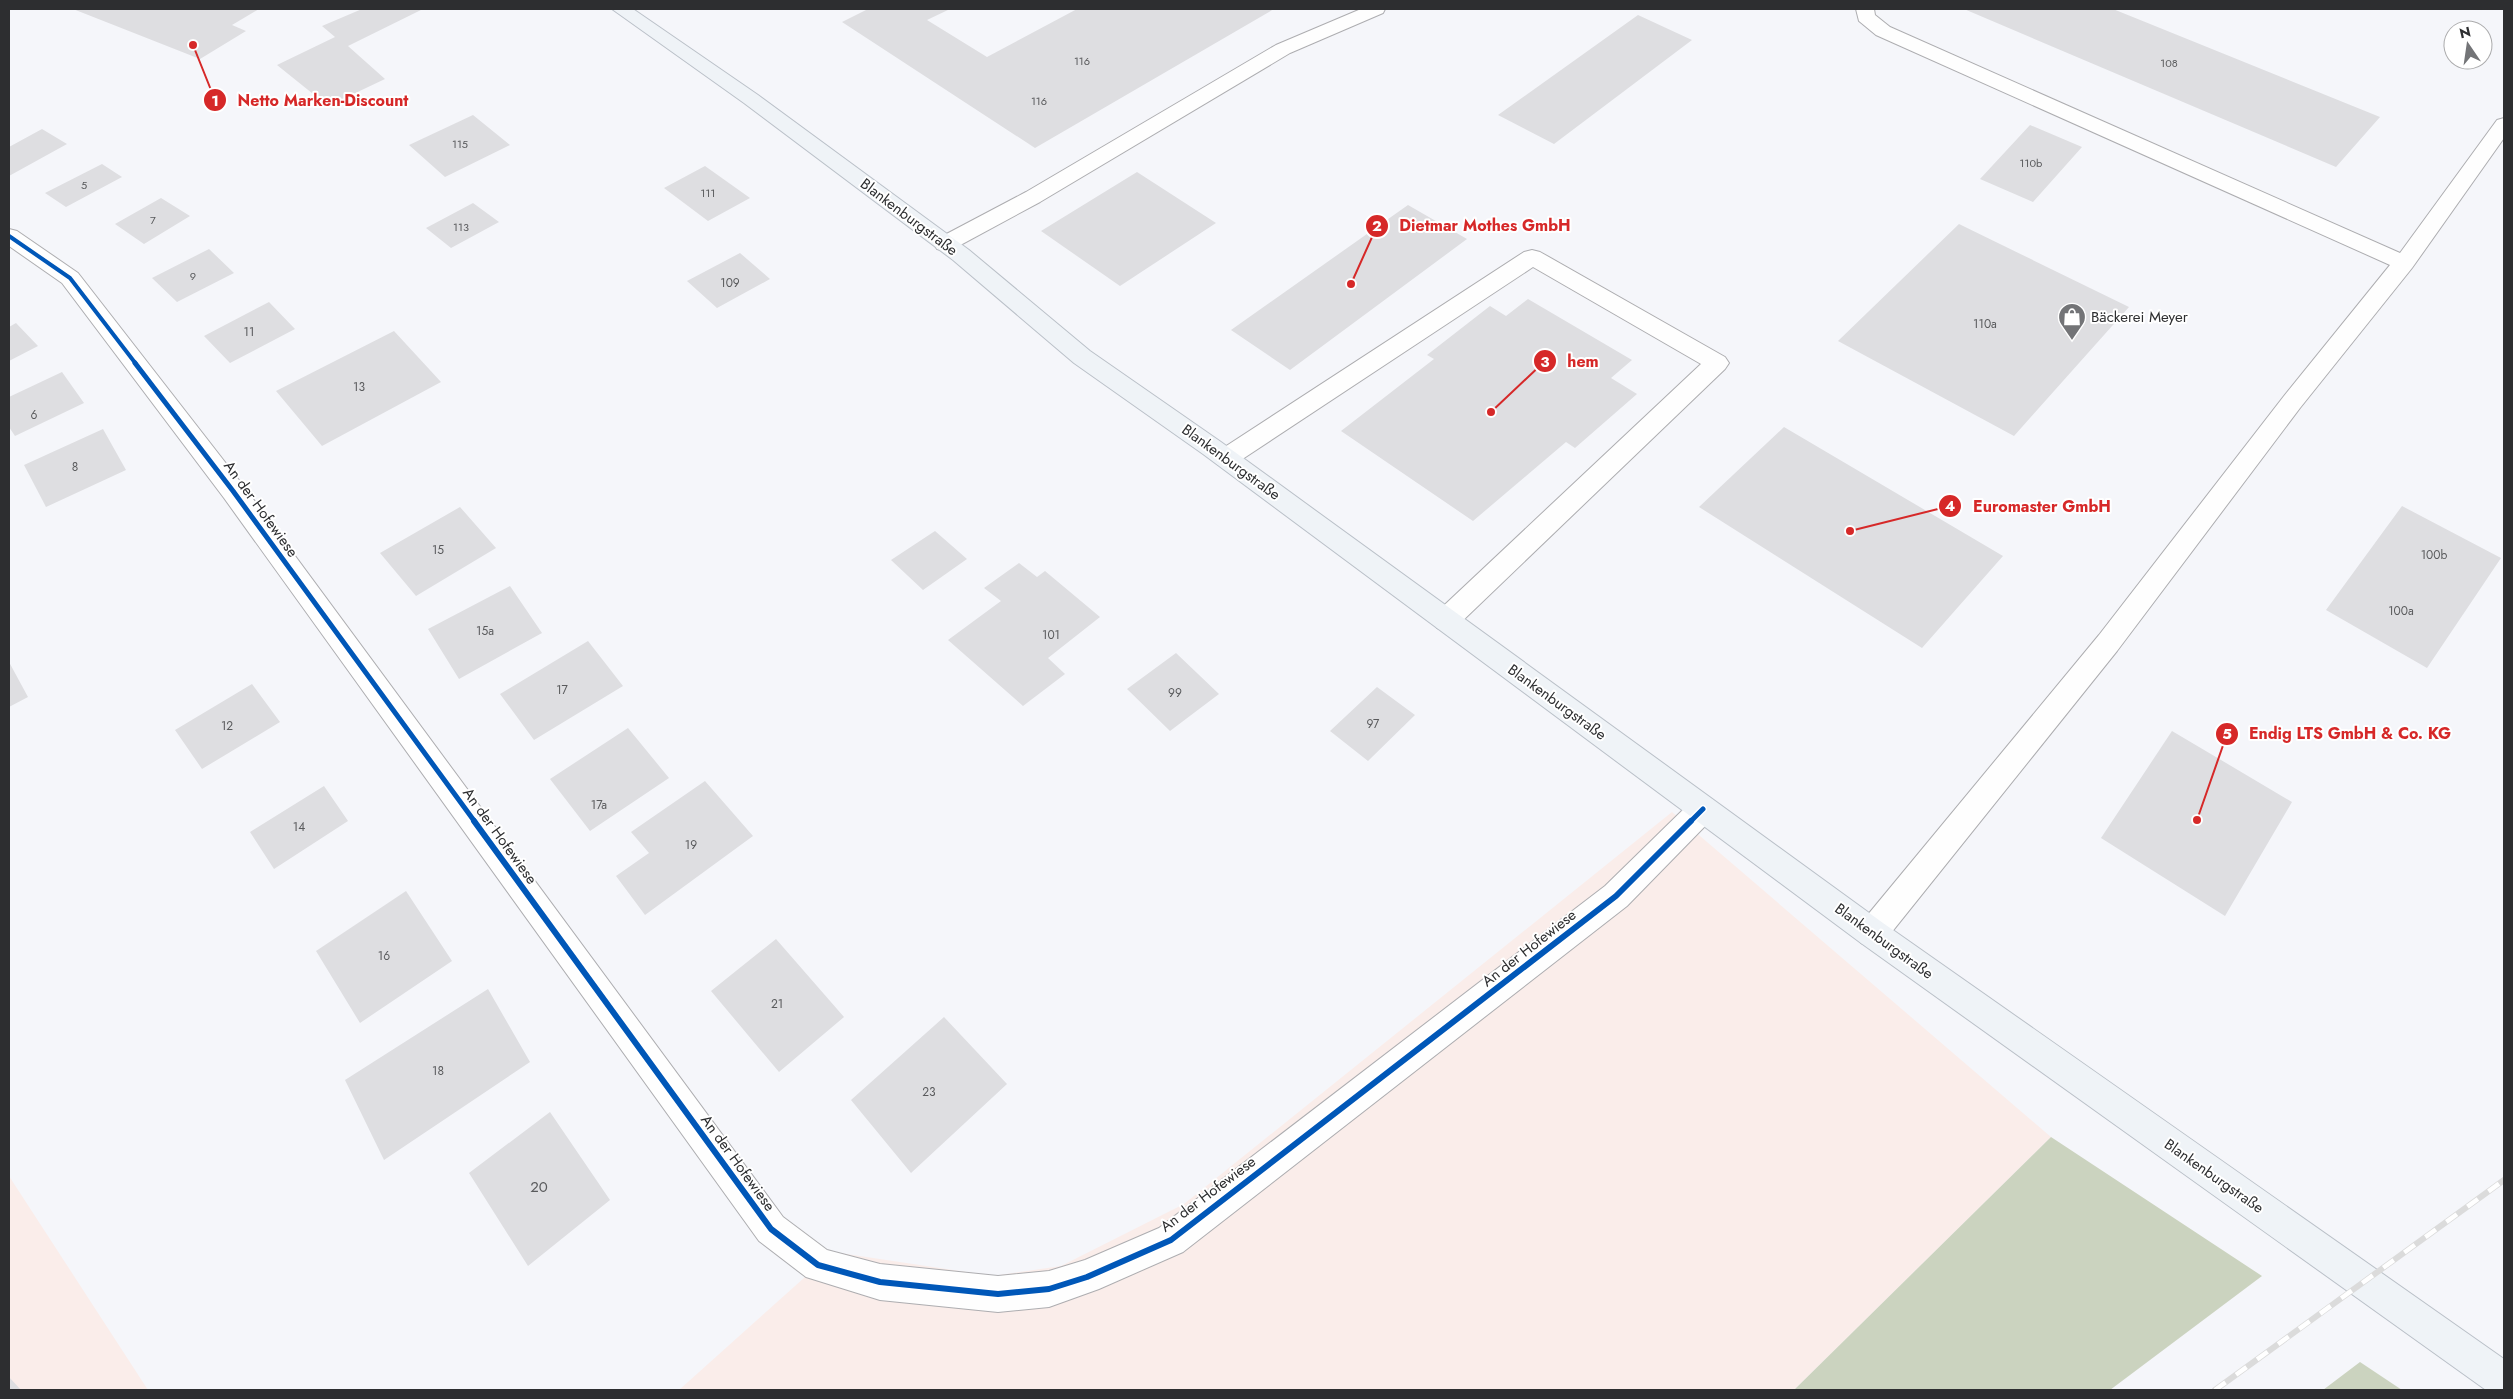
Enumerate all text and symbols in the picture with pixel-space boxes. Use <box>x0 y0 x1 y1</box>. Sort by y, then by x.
north arrow <box>2443 20 2493 70</box>
text: N <box>2457 21 2473 43</box>
house number: 116 <box>1074 53 1090 69</box>
house number: 108 <box>2160 55 2178 71</box>
callout: Netto Marken-Discount <box>203 85 419 116</box>
text: Netto Marken-Discount <box>238 89 409 112</box>
text: 1 <box>211 90 219 112</box>
house number: 116 <box>1031 93 1047 109</box>
house number: 115 <box>452 136 468 152</box>
house number: 110b <box>2020 155 2042 171</box>
street label: Blankenburgstraße <box>856 173 963 261</box>
house number: 5 <box>81 177 87 193</box>
house number: 111 <box>701 185 715 201</box>
callout: Dietmar Mothes GmbH <box>1364 210 1581 241</box>
house number: 7 <box>150 212 156 228</box>
text: Dietmar Mothes GmbH <box>1399 214 1571 237</box>
text: 2 <box>1372 215 1382 237</box>
house number: 113 <box>453 219 469 235</box>
house number: 9 <box>190 268 196 284</box>
house number: 109 <box>720 274 740 292</box>
shop icon: Bäckerei Meyer <box>2057 302 2087 341</box>
place label: Bäckerei Meyer <box>2091 306 2189 328</box>
house number: 110a <box>1973 315 1997 333</box>
house number: 11 <box>244 323 254 341</box>
callout: hem <box>1532 346 1609 377</box>
text: hem <box>1567 350 1599 373</box>
text: 3 <box>1540 351 1550 373</box>
house number: 13 <box>353 378 365 396</box>
house number: 6 <box>31 406 38 424</box>
street label: Blankenburgstraße <box>1177 419 1285 505</box>
street label: An der Hofewiese <box>218 456 304 562</box>
house number: 8 <box>72 458 78 476</box>
callout: Euromaster GmbH <box>1938 491 2121 522</box>
text: 4 <box>1945 495 1955 517</box>
text: Euromaster GmbH <box>1973 495 2111 518</box>
house number: 15 <box>432 541 444 559</box>
house number: 100b <box>2421 546 2447 564</box>
house number: 100a <box>2388 602 2414 620</box>
house number: 15a <box>476 622 494 640</box>
house number: 101 <box>1042 626 1060 644</box>
street label: Blankenburgstraße <box>1503 659 1611 745</box>
house number: 17 <box>556 681 569 699</box>
house number: 99 <box>1168 684 1182 702</box>
house number: 97 <box>1367 715 1380 733</box>
house number: 12 <box>221 717 233 735</box>
callout: Endig LTS GmbH & Co. KG <box>2214 718 2462 749</box>
text: Endig LTS GmbH & Co. KG <box>2249 722 2451 745</box>
text: 5 <box>2222 723 2232 745</box>
street label: An der Hofewiese <box>457 783 543 889</box>
house number: 17a <box>591 796 607 814</box>
house number: 14 <box>293 818 305 836</box>
house number: 19 <box>685 836 697 854</box>
street label: Blankenburgstraße <box>1830 898 1938 984</box>
street label: An der Hofewiese <box>1477 904 1581 992</box>
house number: 16 <box>378 947 390 965</box>
house number: 21 <box>771 995 783 1013</box>
house number: 18 <box>432 1062 444 1080</box>
house number: 23 <box>922 1083 936 1101</box>
street label: An der Hofewiese <box>695 1110 781 1216</box>
street label: Blankenburgstraße <box>2160 1133 2268 1219</box>
street label: An der Hofewiese <box>1156 1151 1261 1237</box>
house number: 20 <box>530 1176 548 1198</box>

